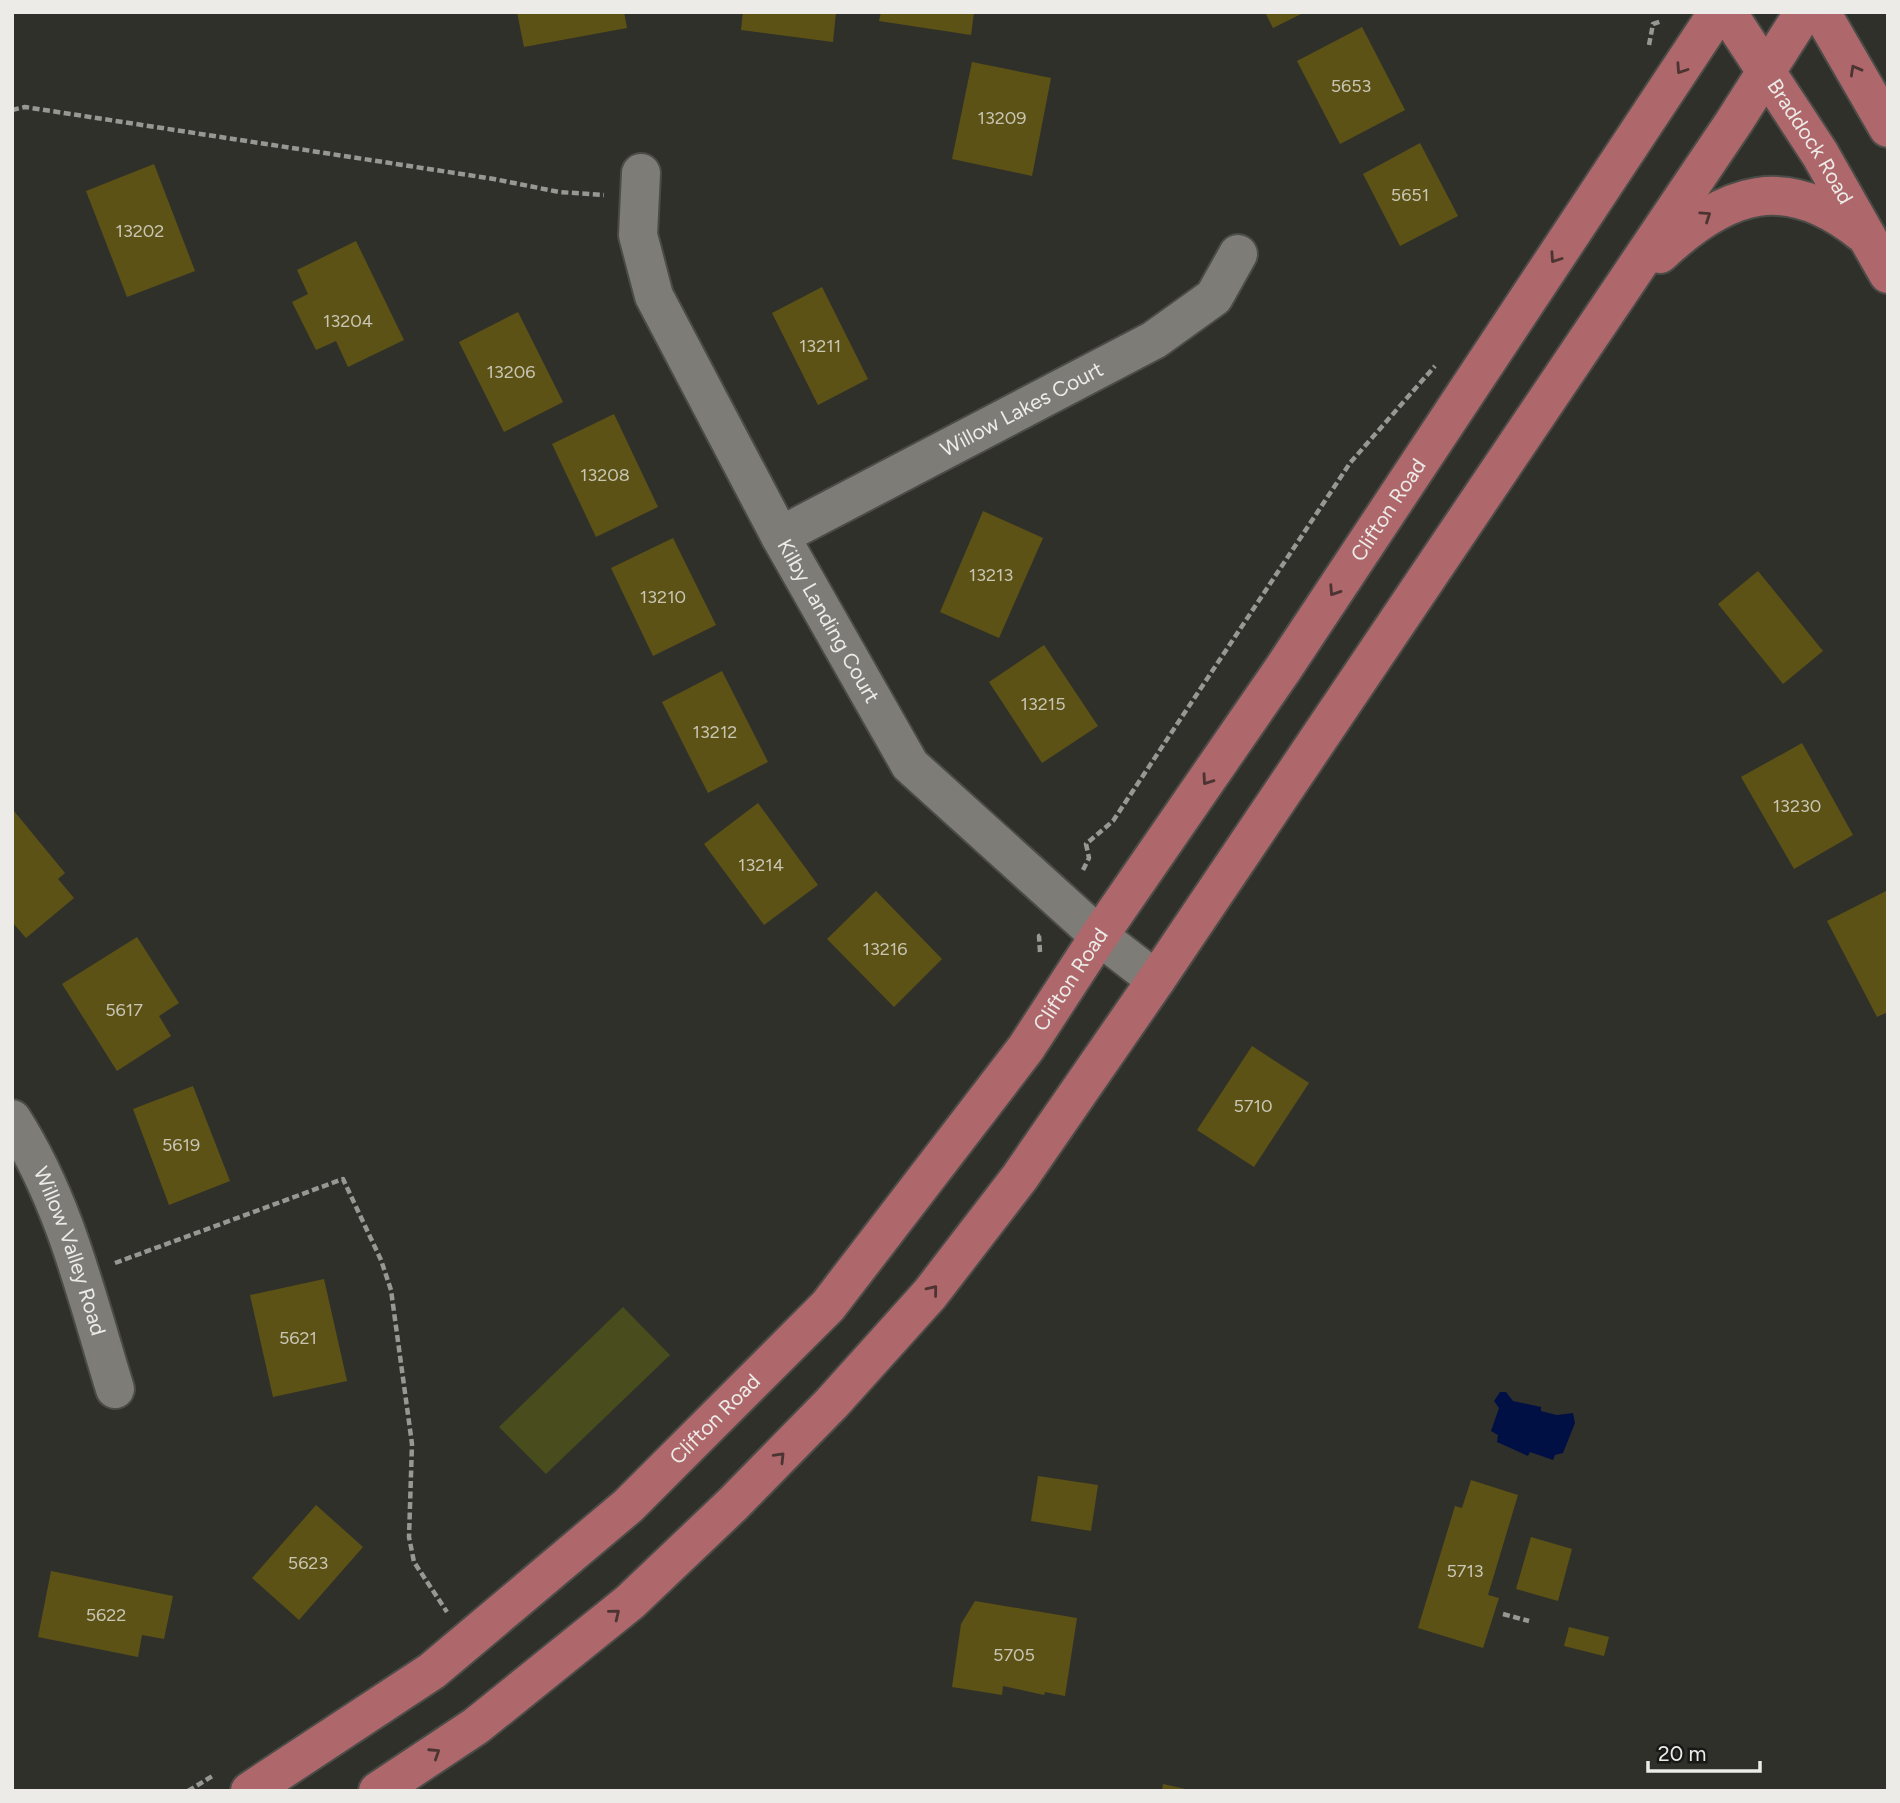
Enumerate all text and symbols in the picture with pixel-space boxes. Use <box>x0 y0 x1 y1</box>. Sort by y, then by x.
one-way arrow <box>1677 61 1689 74</box>
one-way arrow <box>1850 64 1863 77</box>
street label: Braddock Road <box>1762 74 1859 208</box>
house number: 5653 <box>1331 75 1371 97</box>
house number: 13209 <box>977 107 1027 129</box>
house number: 5651 <box>1391 184 1429 206</box>
one-way arrow <box>1698 212 1711 224</box>
house number: 13202 <box>116 220 164 242</box>
one-way arrow <box>1550 251 1563 264</box>
house number: 13204 <box>323 310 373 332</box>
house number: 13211 <box>799 335 841 357</box>
street label: Willow Lakes Court <box>936 356 1107 462</box>
house number: 13206 <box>486 361 536 383</box>
street label: Clifton Road <box>1345 454 1431 566</box>
house number: 13208 <box>580 464 630 486</box>
street label: Kilby Landing Court <box>772 534 885 707</box>
house number: 13213 <box>969 564 1013 586</box>
one-way arrow <box>1330 583 1343 596</box>
house number: 13210 <box>640 586 686 608</box>
house number: 13215 <box>1020 693 1066 715</box>
house number: 13212 <box>693 721 737 743</box>
one-way arrow <box>1202 772 1215 785</box>
house number: 13230 <box>1773 795 1821 817</box>
house number: 13214 <box>738 854 784 876</box>
street label: Clifton Road <box>1028 923 1113 1035</box>
house number: 13216 <box>863 938 907 960</box>
house number: 5617 <box>105 999 143 1021</box>
house number: 5710 <box>1234 1095 1273 1117</box>
house number: 5619 <box>162 1134 200 1156</box>
street label: Willow Valley Road <box>29 1163 111 1338</box>
one-way arrow <box>925 1285 938 1297</box>
house number: 5621 <box>279 1327 317 1349</box>
street label: Clifton Road <box>664 1368 765 1469</box>
one-way arrow <box>771 1452 784 1465</box>
house number: 5623 <box>288 1552 328 1574</box>
house number: 5713 <box>1446 1560 1484 1582</box>
house number: 5622 <box>86 1604 126 1626</box>
one-way arrow <box>607 1610 620 1622</box>
house number: 5705 <box>993 1644 1035 1666</box>
scale bar <box>1648 1730 1760 1774</box>
text: 20 m <box>1658 1741 1706 1766</box>
one-way arrow <box>427 1749 440 1761</box>

